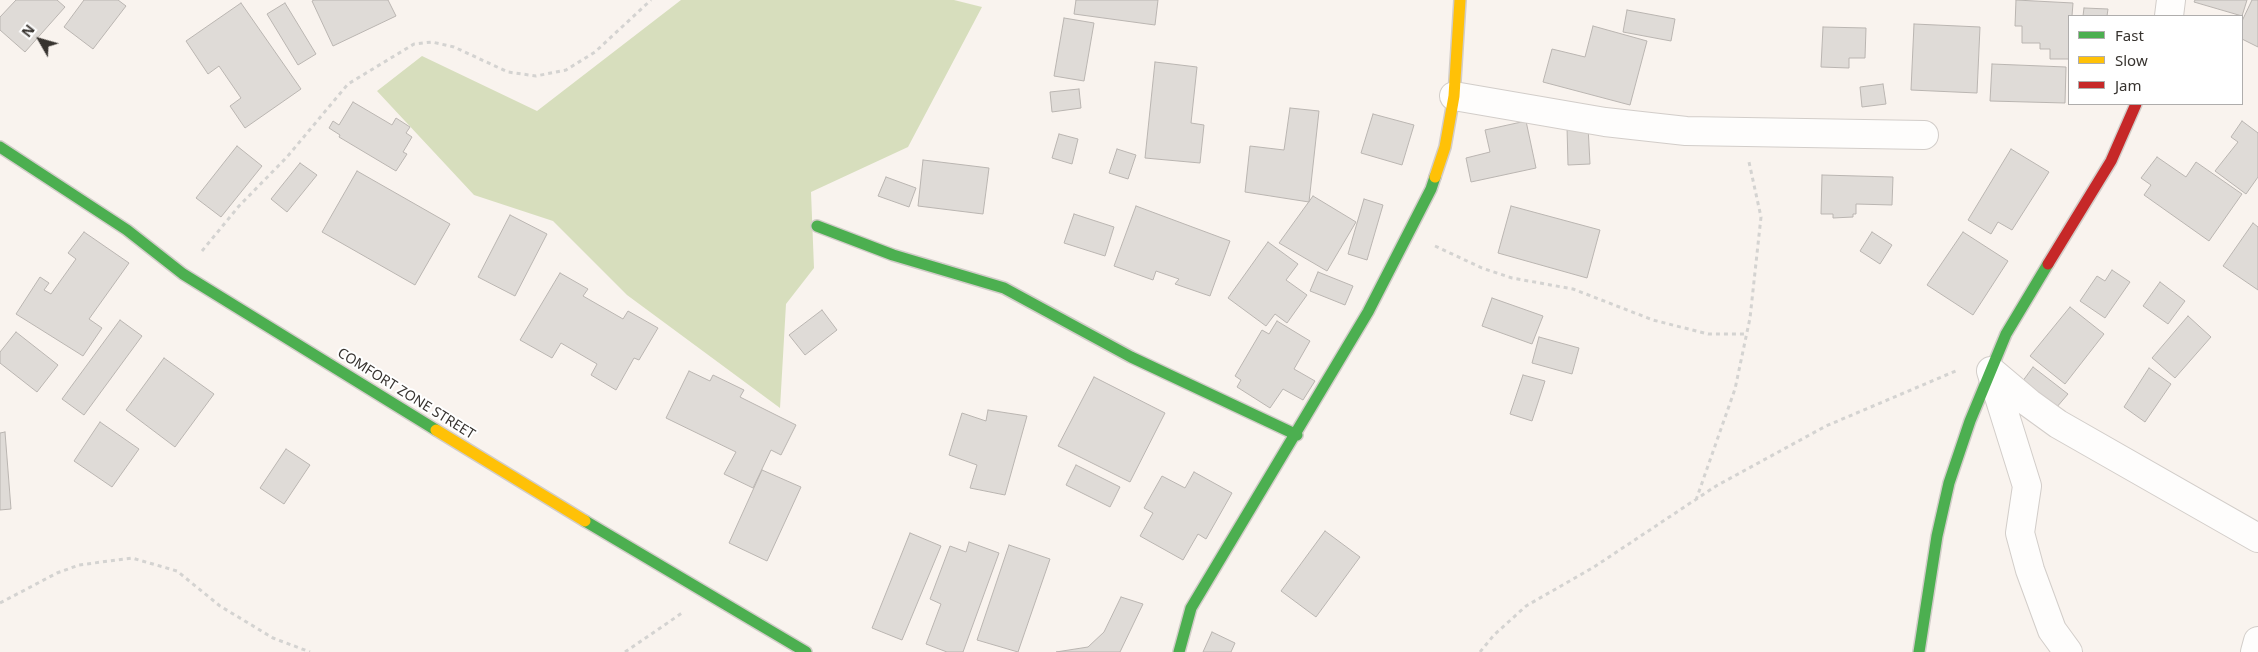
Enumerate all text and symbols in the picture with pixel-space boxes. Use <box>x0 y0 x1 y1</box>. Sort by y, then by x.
north arrow <box>15 15 65 65</box>
legend <box>2068 15 2243 105</box>
text: N <box>17 20 39 41</box>
text: Fast <box>2115 25 2144 45</box>
text: Slow <box>2115 50 2148 70</box>
text: Jam <box>2115 75 2142 95</box>
street label: COMFORT ZONE STREET <box>334 345 478 443</box>

